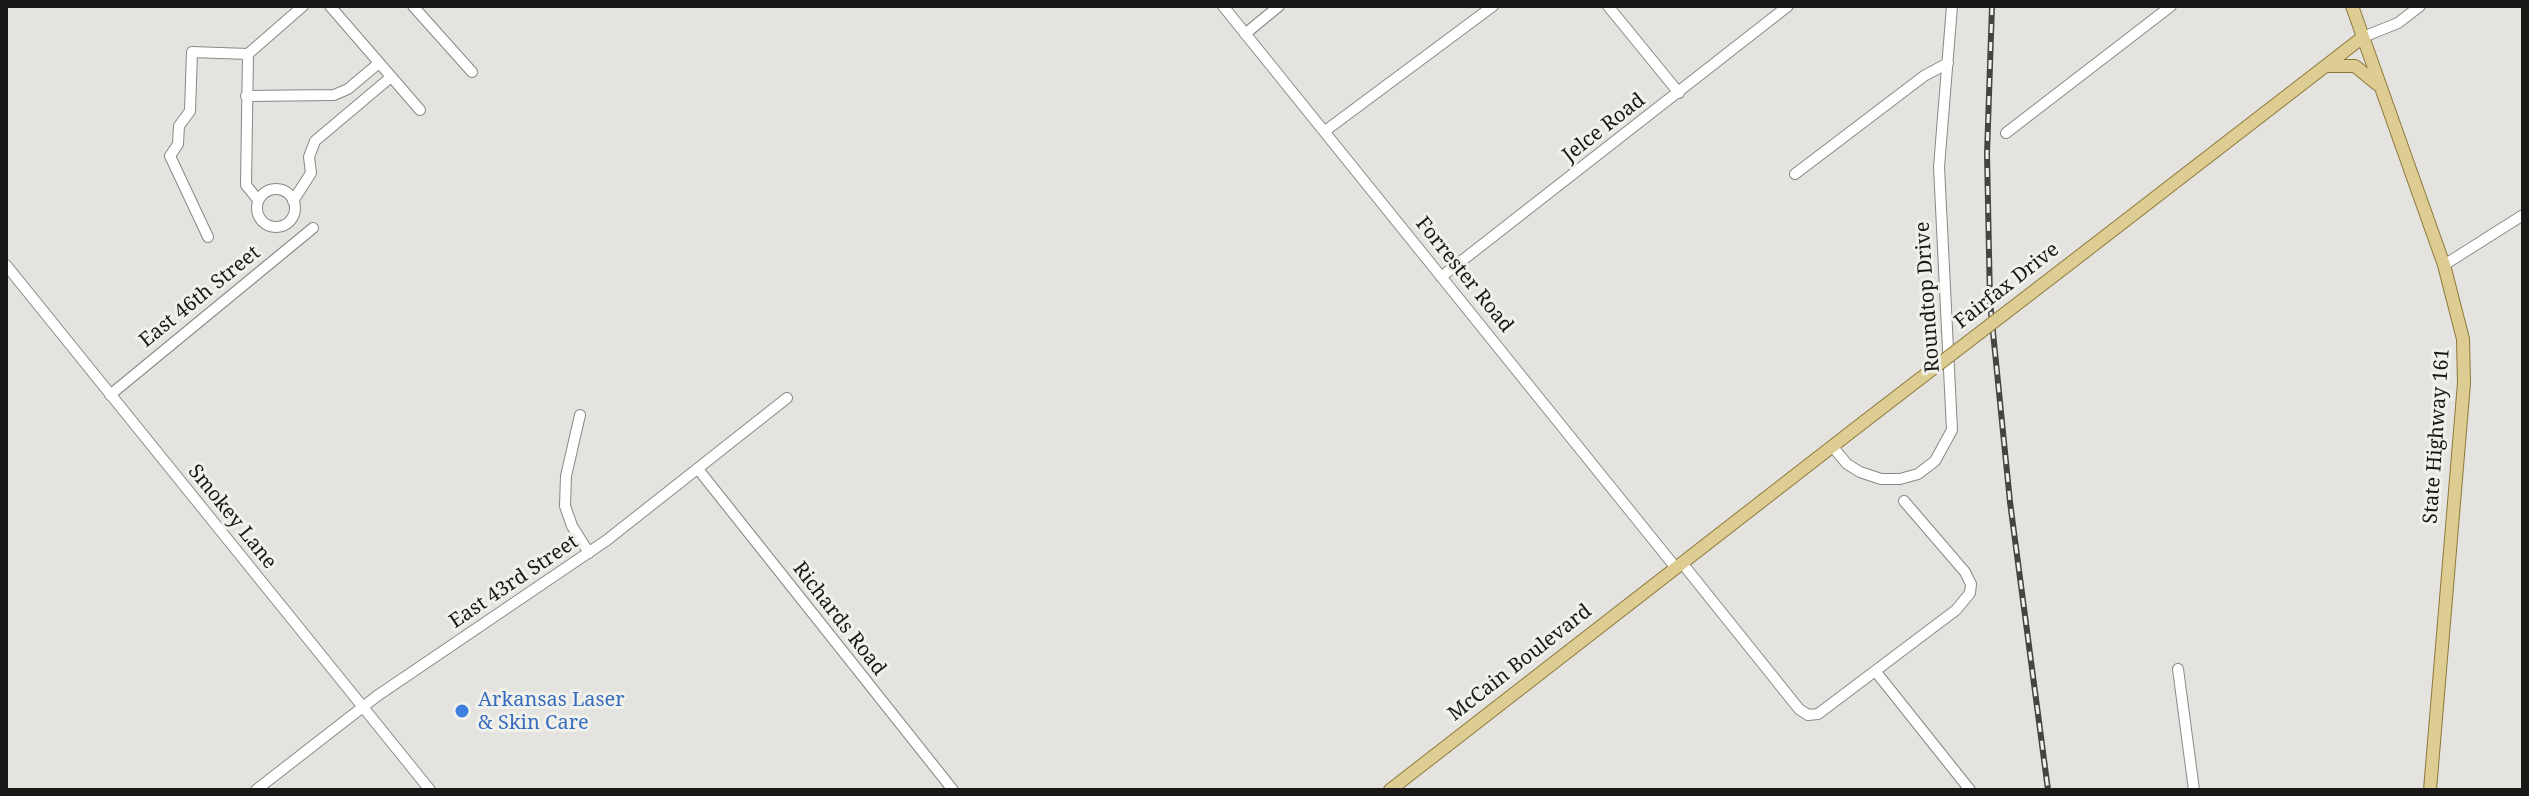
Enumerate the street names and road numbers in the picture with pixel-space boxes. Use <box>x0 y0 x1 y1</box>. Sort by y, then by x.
street label: Jelce Road <box>1558 88 1650 168</box>
street label: Forrester Road <box>1410 212 1518 338</box>
street label: Roundtop Drive <box>1911 221 1945 373</box>
street label: Fairfax Drive <box>1950 238 2064 334</box>
street label: East 46th Street <box>135 241 265 353</box>
street label: State Highway 161 <box>2419 347 2455 525</box>
street label: Smokey Lane <box>183 460 281 574</box>
street label: East 43rd Street <box>445 530 583 634</box>
street label: Richards Road <box>787 557 891 681</box>
street label: McCain Boulevard <box>1444 600 1596 726</box>

